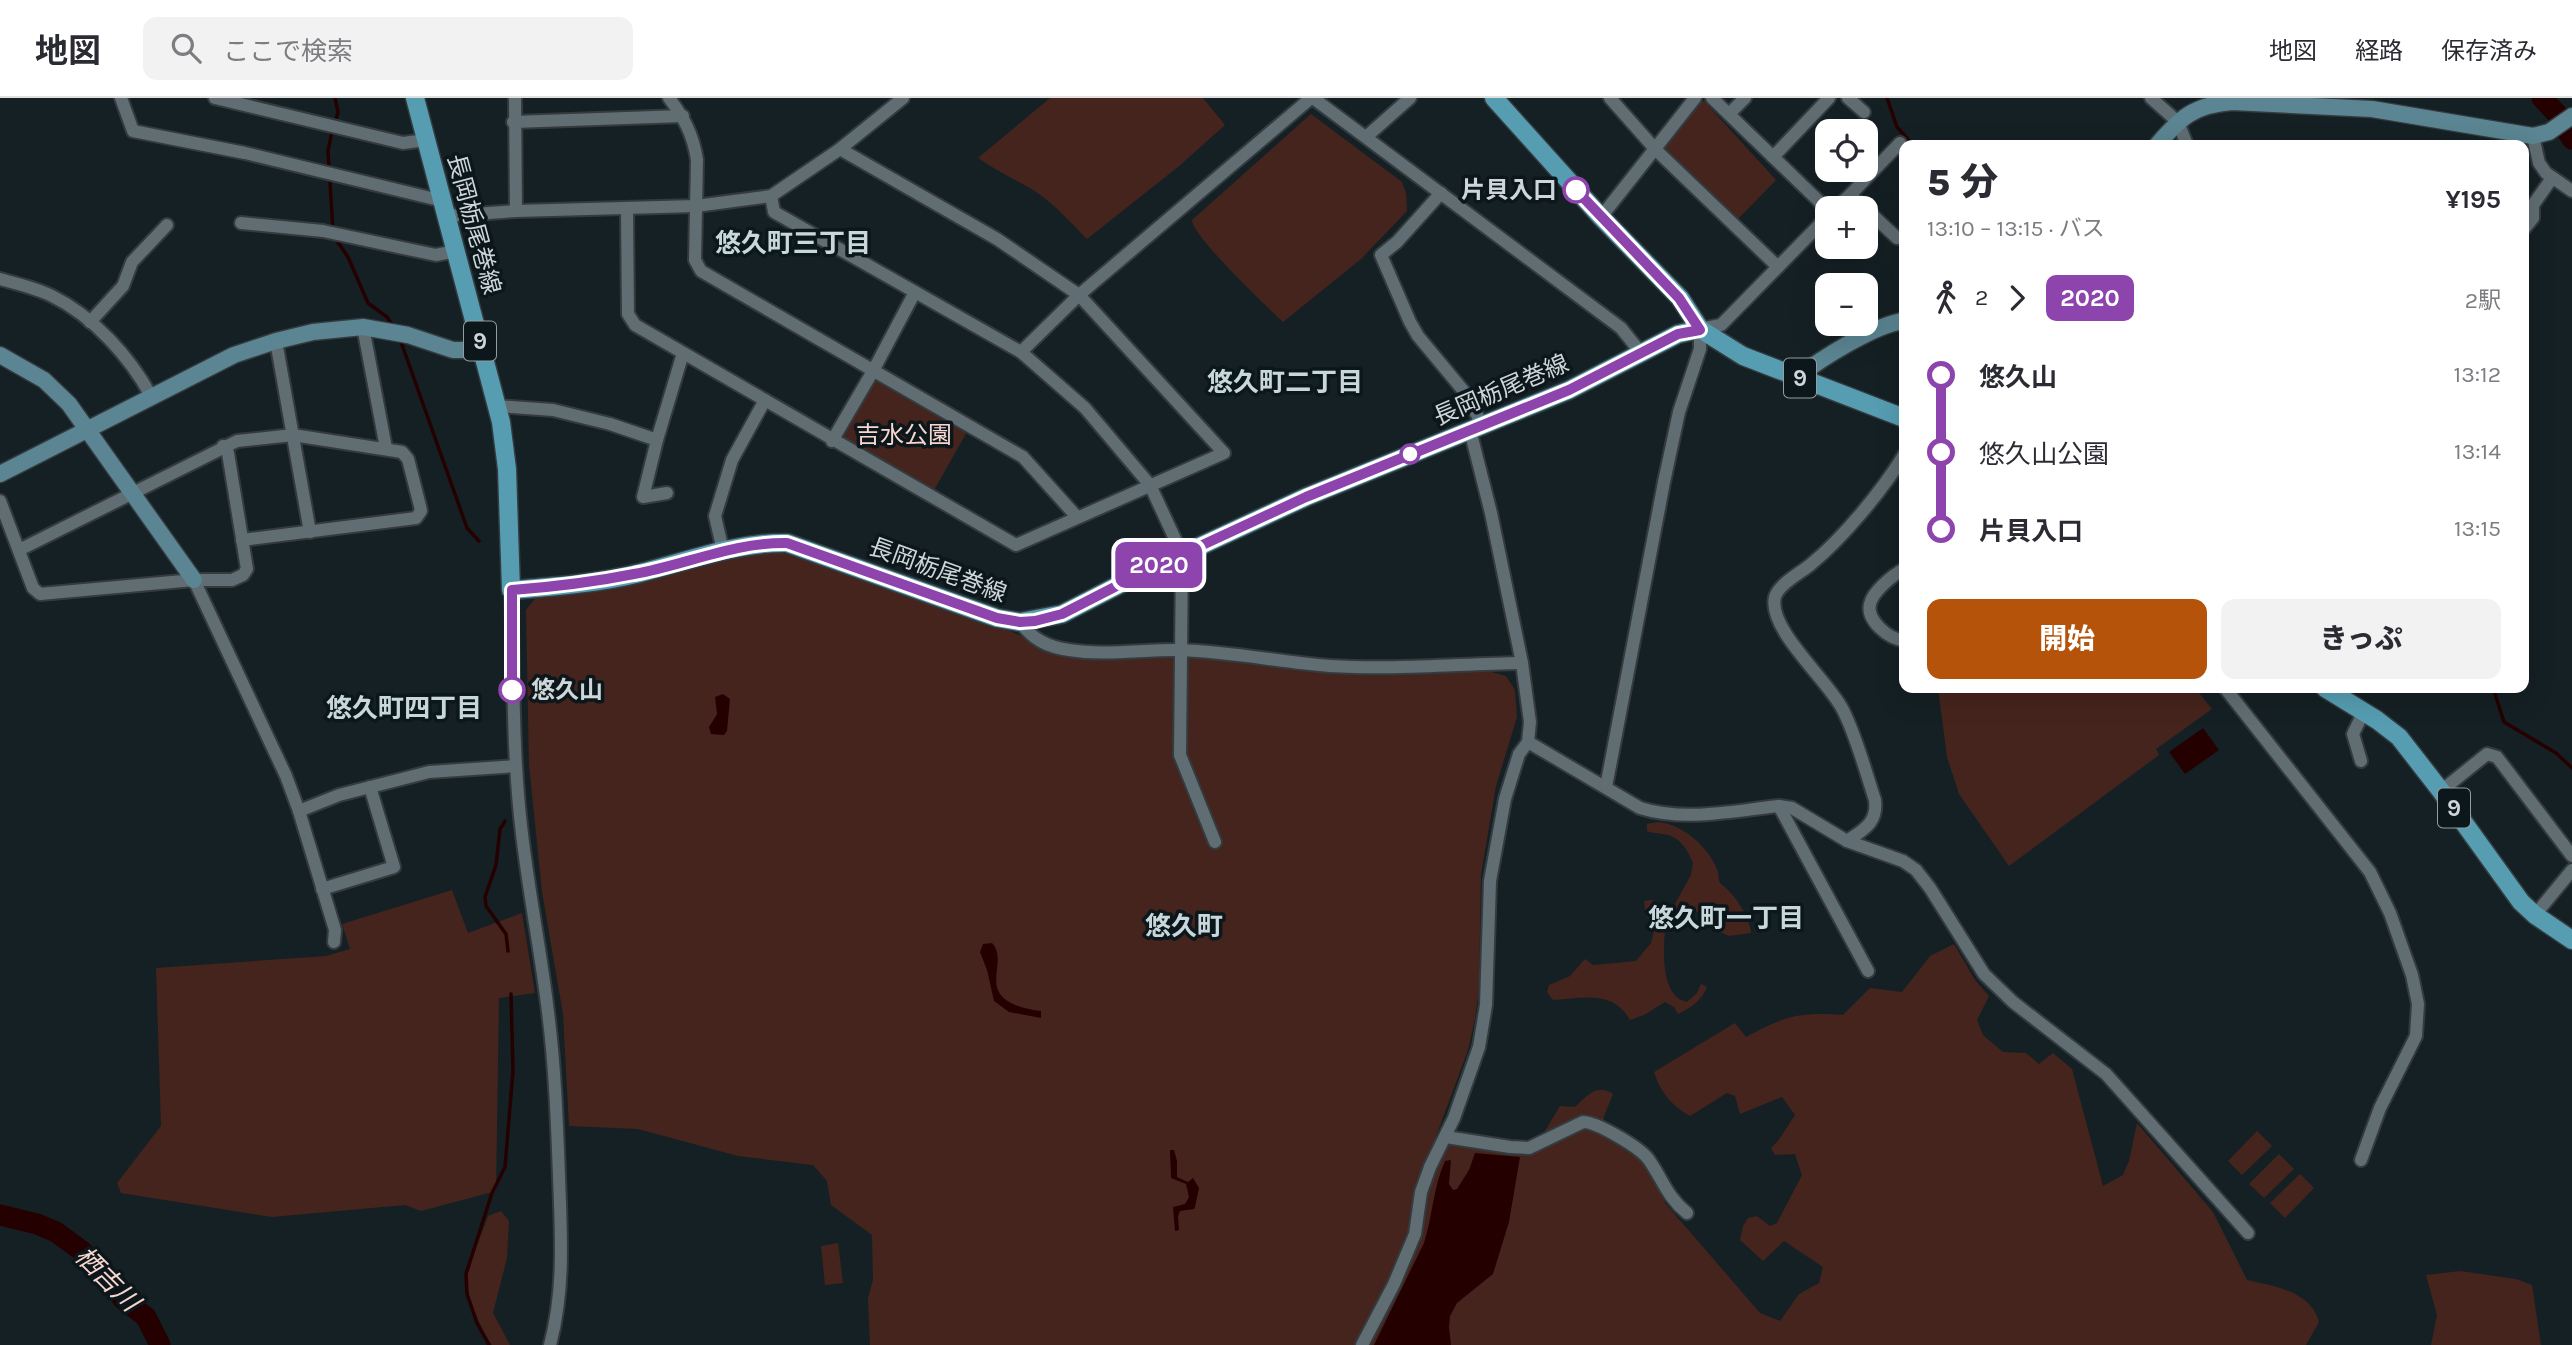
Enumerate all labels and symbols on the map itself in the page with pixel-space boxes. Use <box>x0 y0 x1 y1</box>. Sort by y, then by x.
street label: 長岡栃尾巻線 <box>442 151 506 297</box>
place label: 片貝入口 <box>1461 176 1557 204</box>
marker: 片貝入口 <box>1563 177 1589 203</box>
district label: 悠久町三丁目 <box>715 228 871 259</box>
road number: 9 <box>464 322 496 360</box>
street label: 長岡栃尾巻線 <box>1429 349 1573 431</box>
road number: 9 <box>1784 358 1816 398</box>
district label: 悠久町二丁目 <box>1207 367 1363 398</box>
park label: 吉水公園 <box>856 421 952 449</box>
unlabelled marker <box>1400 444 1420 464</box>
street label: 長岡栃尾巻線 <box>866 532 1010 608</box>
line badge: 2020 <box>1110 542 1208 588</box>
place label: 悠久山 <box>531 676 603 704</box>
marker: 悠久山 <box>499 677 525 703</box>
district label: 悠久町四丁目 <box>326 693 482 724</box>
road number: 9 <box>2438 788 2470 828</box>
district label: 悠久町一丁目 <box>1648 903 1804 934</box>
district label: 悠久町 <box>1145 911 1223 942</box>
water label: 栖吉川 <box>68 1240 148 1320</box>

